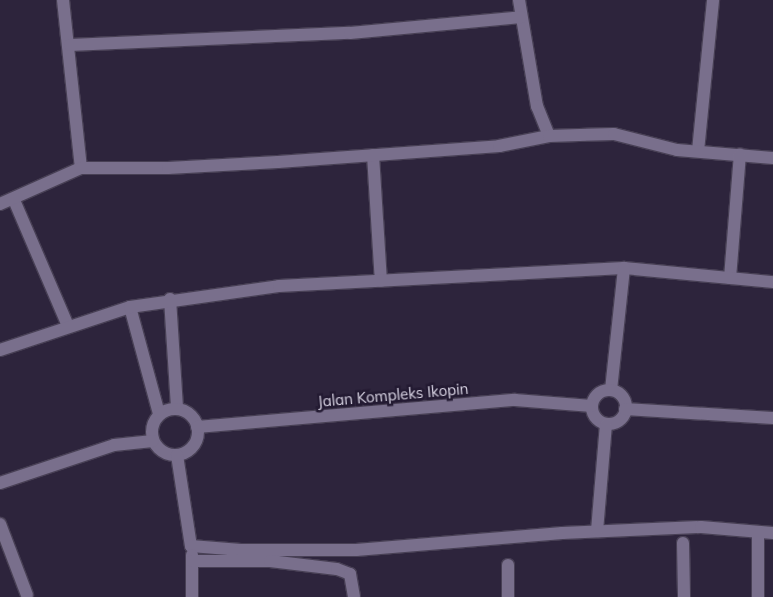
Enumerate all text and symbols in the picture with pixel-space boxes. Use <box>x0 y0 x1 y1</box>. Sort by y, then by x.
street label: Jalan Kompleks Ikopin <box>317 379 469 411</box>

